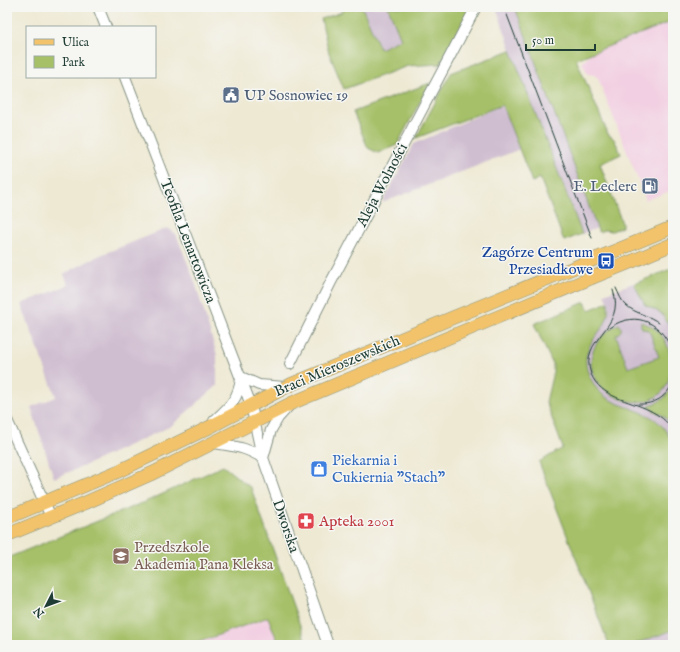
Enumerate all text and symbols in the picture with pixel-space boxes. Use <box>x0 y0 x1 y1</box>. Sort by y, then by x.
legend <box>26 26 156 78</box>
scale bar <box>526 26 595 52</box>
text: 50 m <box>532 33 554 48</box>
text: Ulica <box>62 35 90 50</box>
text: Park <box>62 55 85 70</box>
public building icon: UP Sosnowiec 19 <box>221 85 241 105</box>
place label: UP Sosnowiec 19 <box>244 86 348 105</box>
street label: Aleja Wolności <box>352 140 412 231</box>
street label: Teofila Lenartowicza <box>156 176 221 306</box>
fuel station icon: E. Leclerc <box>640 176 660 196</box>
place label: E. Leclerc <box>573 177 637 196</box>
place label: Zagórze Centrum Przesiadkowe <box>482 243 593 279</box>
bus stop icon: Zagórze Centrum Przesiadkowe <box>596 251 616 271</box>
street label: Braci Mieroszewskich <box>271 331 403 401</box>
place label: Piekarnia i Cukiernia "Stach" <box>332 451 446 487</box>
shop icon: Piekarnia i Cukiernia "Stach" <box>309 459 329 479</box>
street label: Dworska <box>268 497 304 556</box>
pharmacy icon: Apteka 2001 <box>296 511 316 531</box>
place label: Apteka 2001 <box>318 512 394 531</box>
place label: Przedszkole Akademia Pana Kleksa <box>133 538 274 574</box>
school or university icon: Przedszkole Akademia Pana Kleksa <box>111 546 131 566</box>
north arrow <box>26 586 66 626</box>
text: N <box>31 603 48 621</box>

